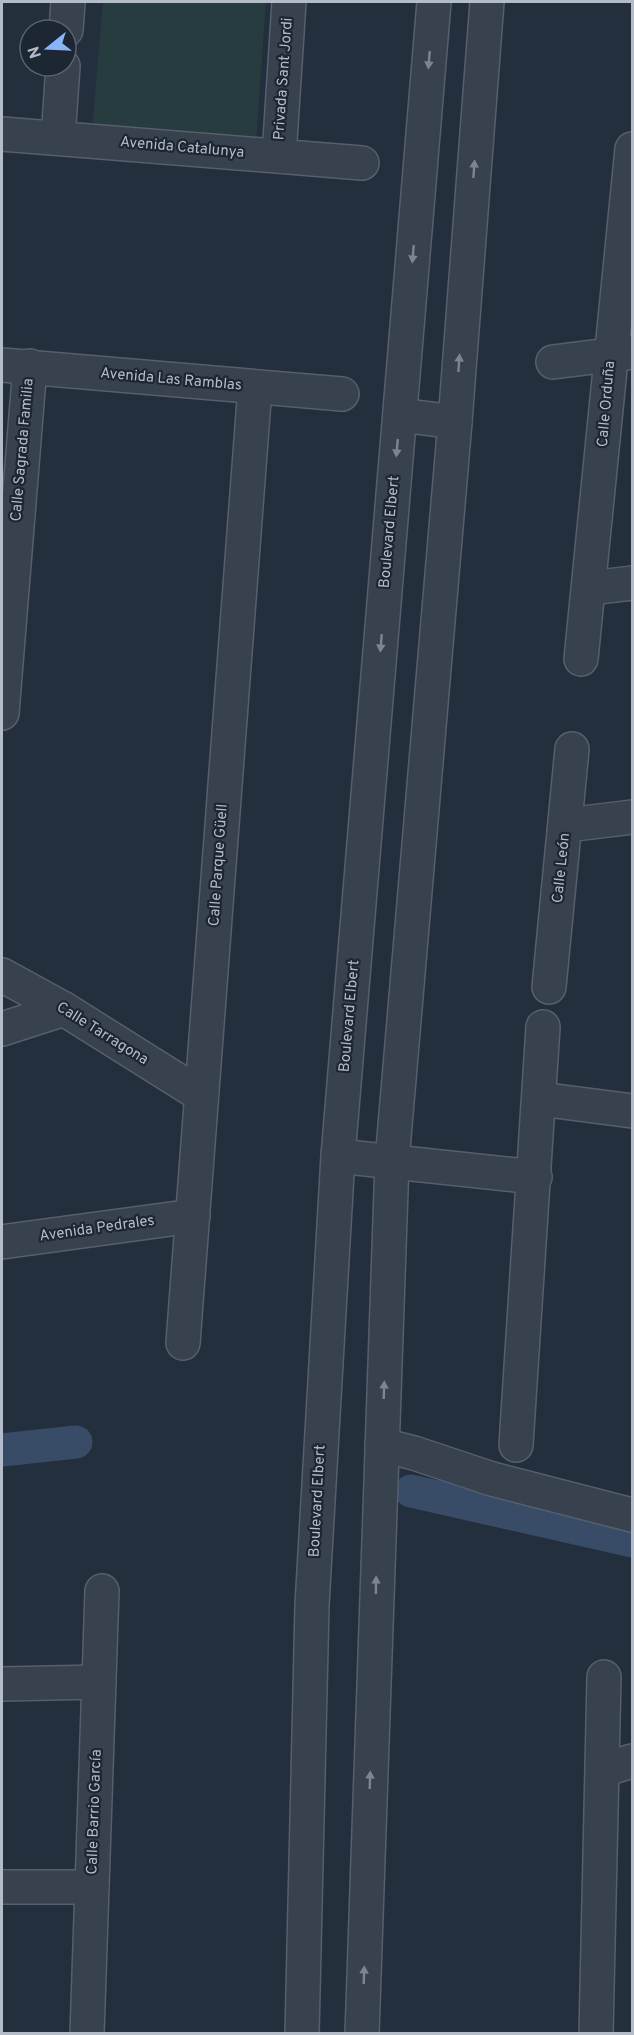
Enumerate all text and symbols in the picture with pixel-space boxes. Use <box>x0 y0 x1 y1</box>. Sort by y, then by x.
street label: Privada Sant Jordi <box>270 17 298 141</box>
north arrow <box>18 18 78 78</box>
text: N <box>24 43 47 61</box>
one-way arrow <box>424 50 434 69</box>
street label: Avenida Catalunya <box>119 133 245 163</box>
one-way arrow <box>469 159 479 178</box>
one-way arrow <box>408 245 418 264</box>
one-way arrow <box>454 354 464 373</box>
street label: Calle Orduña <box>594 360 620 448</box>
street label: Avenida Las Ramblas <box>99 364 243 396</box>
street label: Calle Sagrada Familia <box>7 378 39 522</box>
one-way arrow <box>392 439 402 458</box>
street label: Boulevard Elbert <box>376 475 404 589</box>
one-way arrow <box>376 633 386 652</box>
street label: Calle Parque Güell <box>205 803 233 927</box>
street label: Calle León <box>549 832 575 904</box>
street label: Boulevard Elbert <box>336 959 364 1073</box>
street label: Calle Tarragona <box>53 998 151 1070</box>
street label: Avenida Pedrales <box>38 1212 156 1246</box>
one-way arrow <box>379 1381 388 1400</box>
street label: Boulevard Elbert <box>306 1444 330 1558</box>
one-way arrow <box>372 1576 381 1595</box>
street label: Calle Barrio García <box>83 1749 107 1875</box>
one-way arrow <box>366 1771 375 1790</box>
one-way arrow <box>359 1966 369 1985</box>

